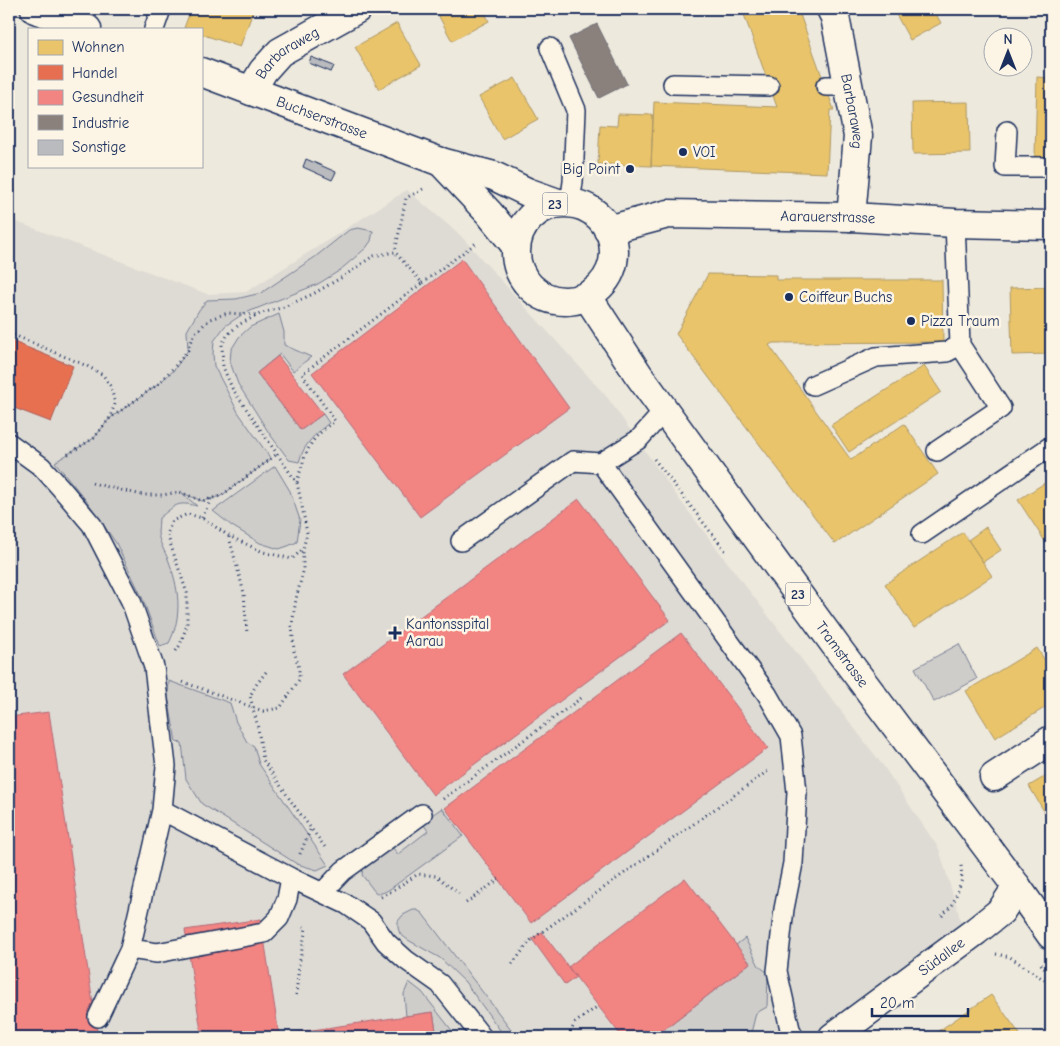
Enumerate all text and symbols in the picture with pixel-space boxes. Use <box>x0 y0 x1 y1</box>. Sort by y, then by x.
street label: Barbaraweg <box>251 23 322 82</box>
legend <box>28 28 202 168</box>
north arrow <box>982 28 1032 78</box>
text: N <box>1003 31 1013 48</box>
text: Wohnen <box>72 38 125 56</box>
text: Handel <box>72 64 118 82</box>
street label: Barbaraweg <box>837 72 867 150</box>
text: Gesundheit <box>72 88 144 106</box>
street label: Buchserstrasse <box>274 92 370 143</box>
text: Industrie <box>72 114 130 132</box>
text: Sonstige <box>72 138 126 156</box>
place label: VOI <box>693 143 716 161</box>
marker: VOI <box>677 146 689 158</box>
place label: Big Point <box>563 160 621 178</box>
marker: Big Point <box>624 163 636 175</box>
road number: 23 <box>542 192 568 215</box>
street label: Aarauerstrasse <box>780 207 876 227</box>
place label: Coiffeur Buchs <box>799 288 892 306</box>
marker: Coiffeur Buchs <box>783 291 795 303</box>
place label: Pizza Traum <box>921 312 1000 330</box>
marker: Pizza Traum <box>905 315 917 327</box>
road number: 23 <box>786 582 810 606</box>
place label: Kantonsspital Aarau <box>406 615 489 650</box>
street label: Tramstrasse <box>812 618 873 691</box>
marker: Kantonsspital Aarau <box>388 626 402 640</box>
street label: Südallee <box>915 933 969 980</box>
scale bar <box>872 986 969 1018</box>
text: 20 m <box>880 994 914 1012</box>

